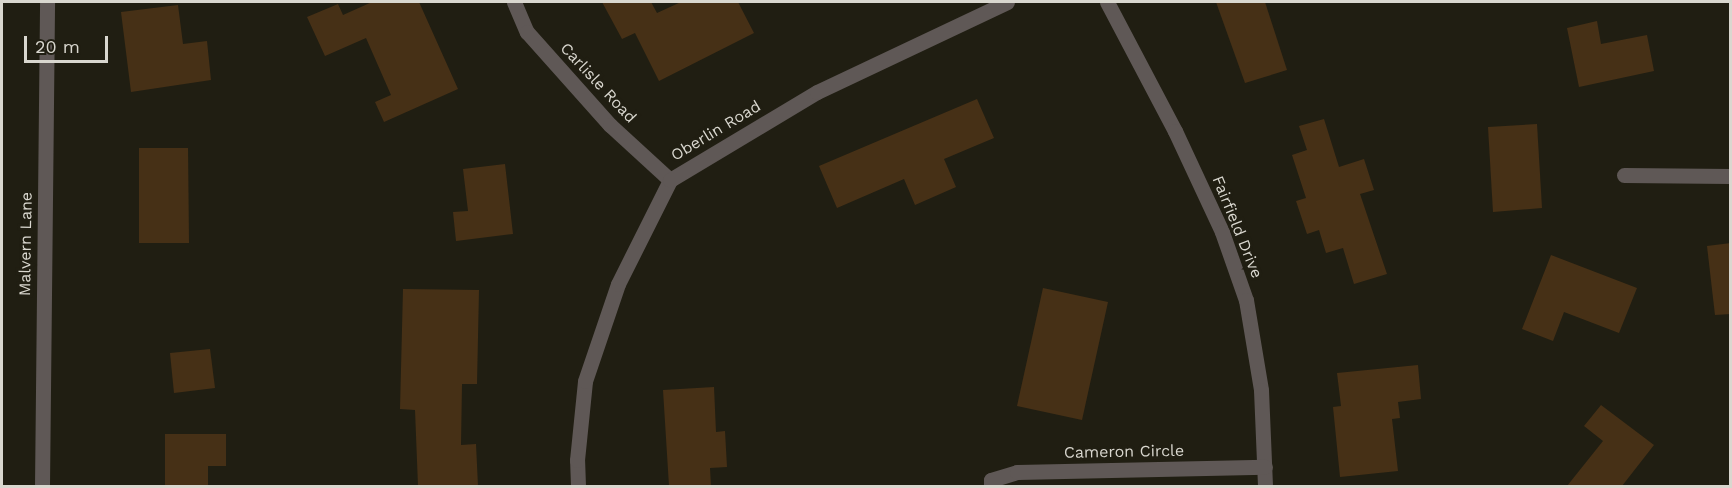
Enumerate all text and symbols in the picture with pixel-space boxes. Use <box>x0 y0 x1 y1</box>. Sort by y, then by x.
scale bar <box>27 24 111 62</box>
text: 20 m <box>35 36 80 57</box>
street label: Carlisle Road <box>556 39 640 127</box>
street label: Oberlin Road <box>668 97 764 165</box>
street label: Fairfield Drive <box>1208 173 1266 281</box>
street label: Malvern Lane <box>15 192 37 296</box>
street label: Cameron Circle <box>1064 441 1184 463</box>

